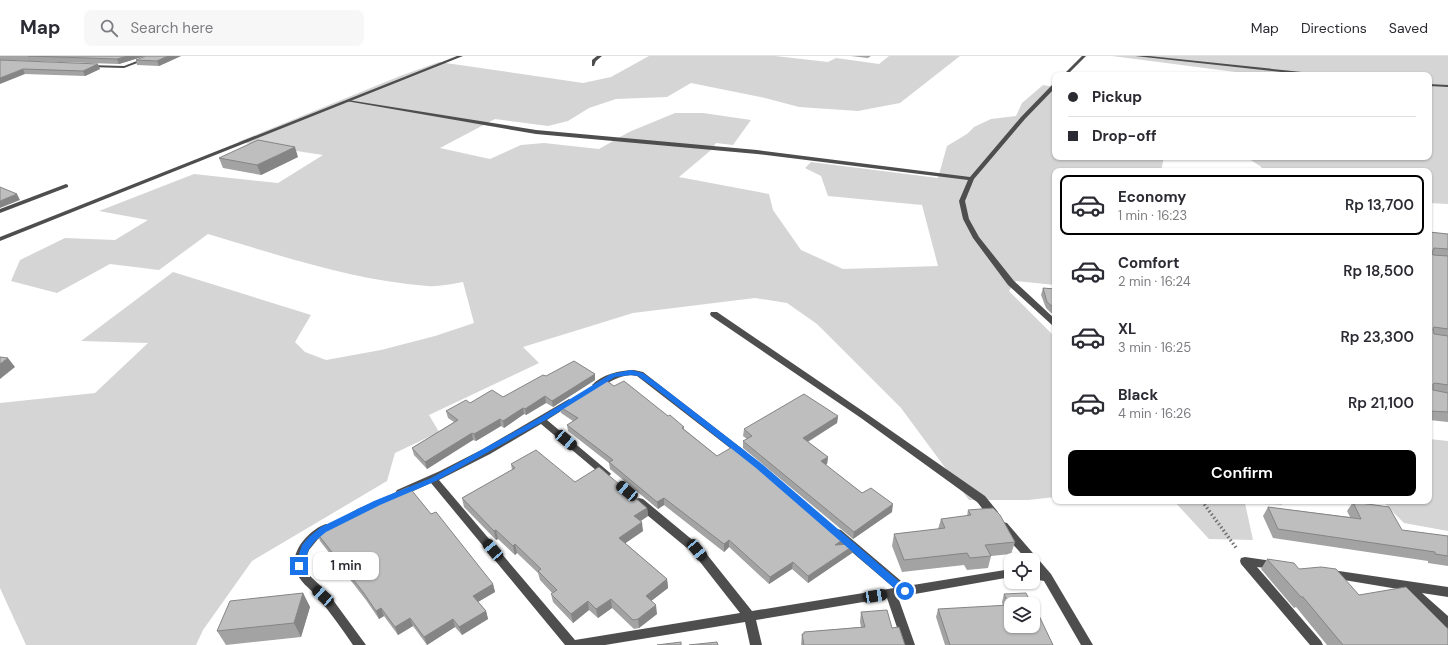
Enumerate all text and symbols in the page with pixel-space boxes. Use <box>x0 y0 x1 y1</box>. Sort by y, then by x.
search box <box>84 10 364 46</box>
text: Map <box>20 15 60 40</box>
icon: search <box>98 17 120 39</box>
text: Search here <box>130 18 213 38</box>
text: Map <box>1251 19 1279 37</box>
text: Directions <box>1301 19 1367 37</box>
text: Saved <box>1389 19 1428 37</box>
text: Pickup <box>1092 87 1142 107</box>
text: Drop-off <box>1092 126 1157 146</box>
icon: car <box>1070 187 1106 223</box>
text: Economy <box>1118 187 1186 207</box>
text: Rp 13,700 <box>1345 195 1414 215</box>
text: 1 min · 16:23 <box>1118 207 1187 224</box>
icon: car <box>1070 253 1106 289</box>
text: Comfort <box>1118 253 1179 273</box>
text: Rp 18,500 <box>1343 261 1414 281</box>
text: 2 min · 16:24 <box>1118 273 1191 290</box>
icon: car <box>1070 319 1106 355</box>
text: XL <box>1118 319 1136 339</box>
text: Rp 23,300 <box>1340 327 1414 347</box>
text: 3 min · 16:25 <box>1118 339 1191 356</box>
icon: car <box>1070 385 1106 421</box>
text: Black <box>1118 385 1158 405</box>
text: Rp 21,100 <box>1348 393 1414 413</box>
text: 4 min · 16:26 <box>1118 405 1192 422</box>
car <box>553 428 579 452</box>
button: Confirm <box>1068 450 1416 496</box>
car <box>614 479 640 503</box>
car <box>481 537 505 563</box>
car <box>685 537 709 563</box>
callout: 1 min <box>313 552 379 580</box>
map controls <box>1004 553 1040 633</box>
button: locate <box>1004 553 1040 589</box>
route end <box>290 557 308 575</box>
text: 1 min <box>330 557 362 574</box>
route start <box>896 582 914 600</box>
car <box>310 584 336 608</box>
car <box>862 588 888 604</box>
button: layers <box>1004 597 1040 633</box>

